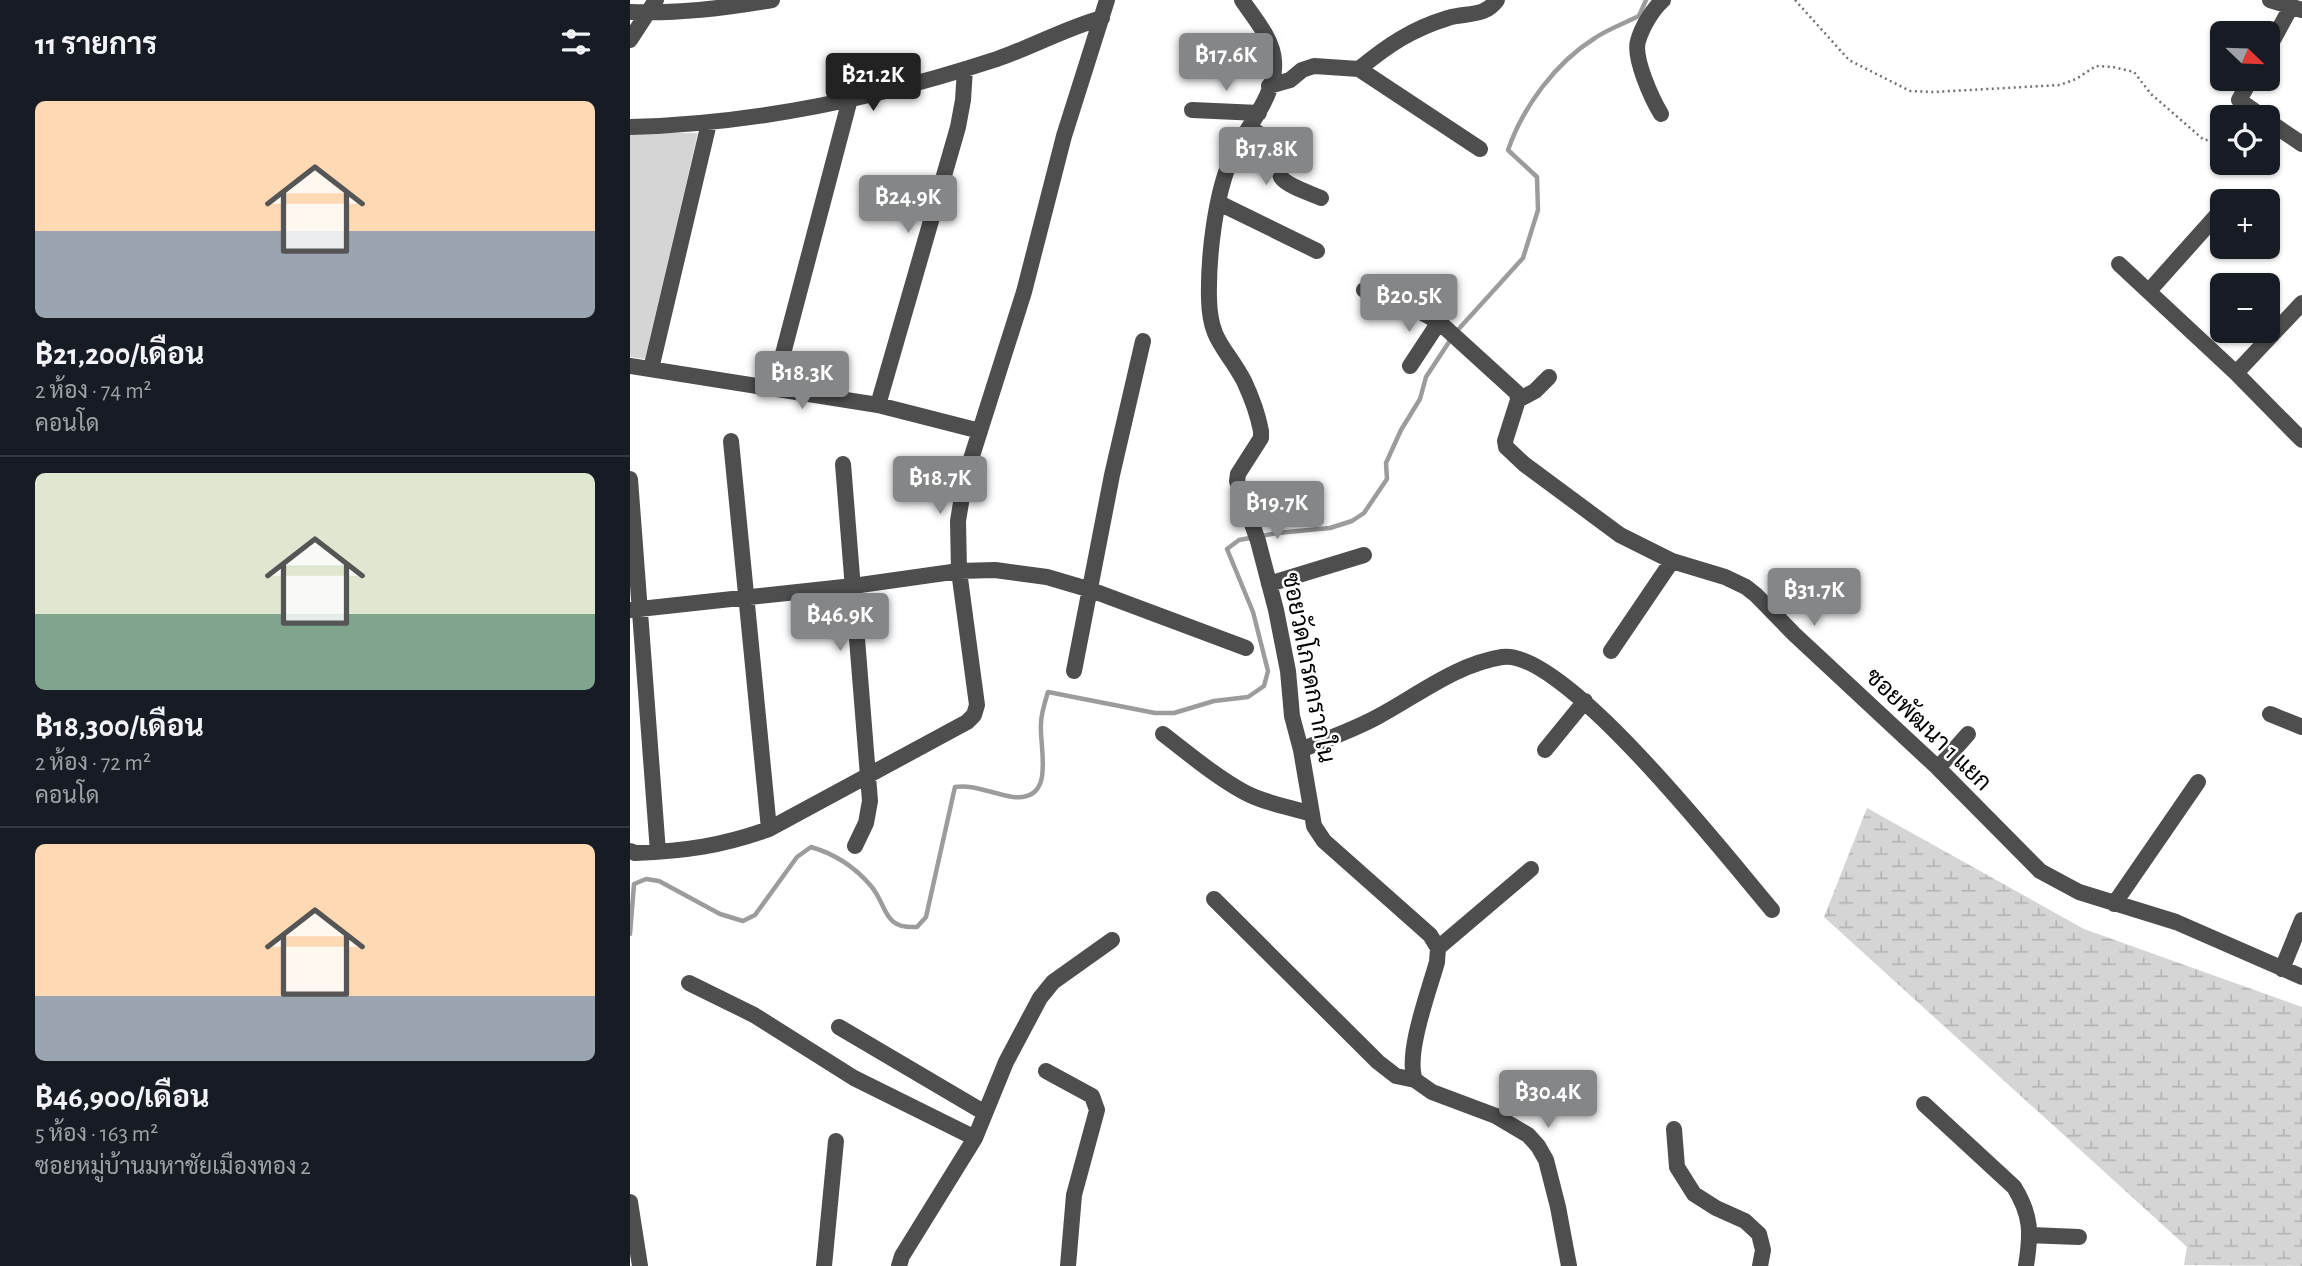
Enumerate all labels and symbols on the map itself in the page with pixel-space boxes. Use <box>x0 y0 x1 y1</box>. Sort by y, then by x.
north arrow <box>2210 21 2280 91</box>
pin: ฿17.6K <box>1169 34 1283 93</box>
pin: ฿21.2K <box>816 54 930 113</box>
pin: ฿17.8K <box>1209 128 1323 187</box>
pin: ฿24.9K <box>851 176 965 235</box>
pin: ฿20.5K <box>1352 274 1466 334</box>
pin: ฿18.3K <box>745 352 859 411</box>
pin: ฿18.7K <box>883 456 997 516</box>
pin: ฿19.7K <box>1220 482 1334 541</box>
pin: ฿31.7K <box>1757 568 1871 628</box>
street label: ซอยวัดโกรดกรากใน <box>1278 570 1343 765</box>
pin: ฿46.9K <box>783 594 897 653</box>
street label: ซอยพัฒนา 1 แยก <box>1861 662 1998 796</box>
pin: ฿30.4K <box>1491 1070 1605 1130</box>

